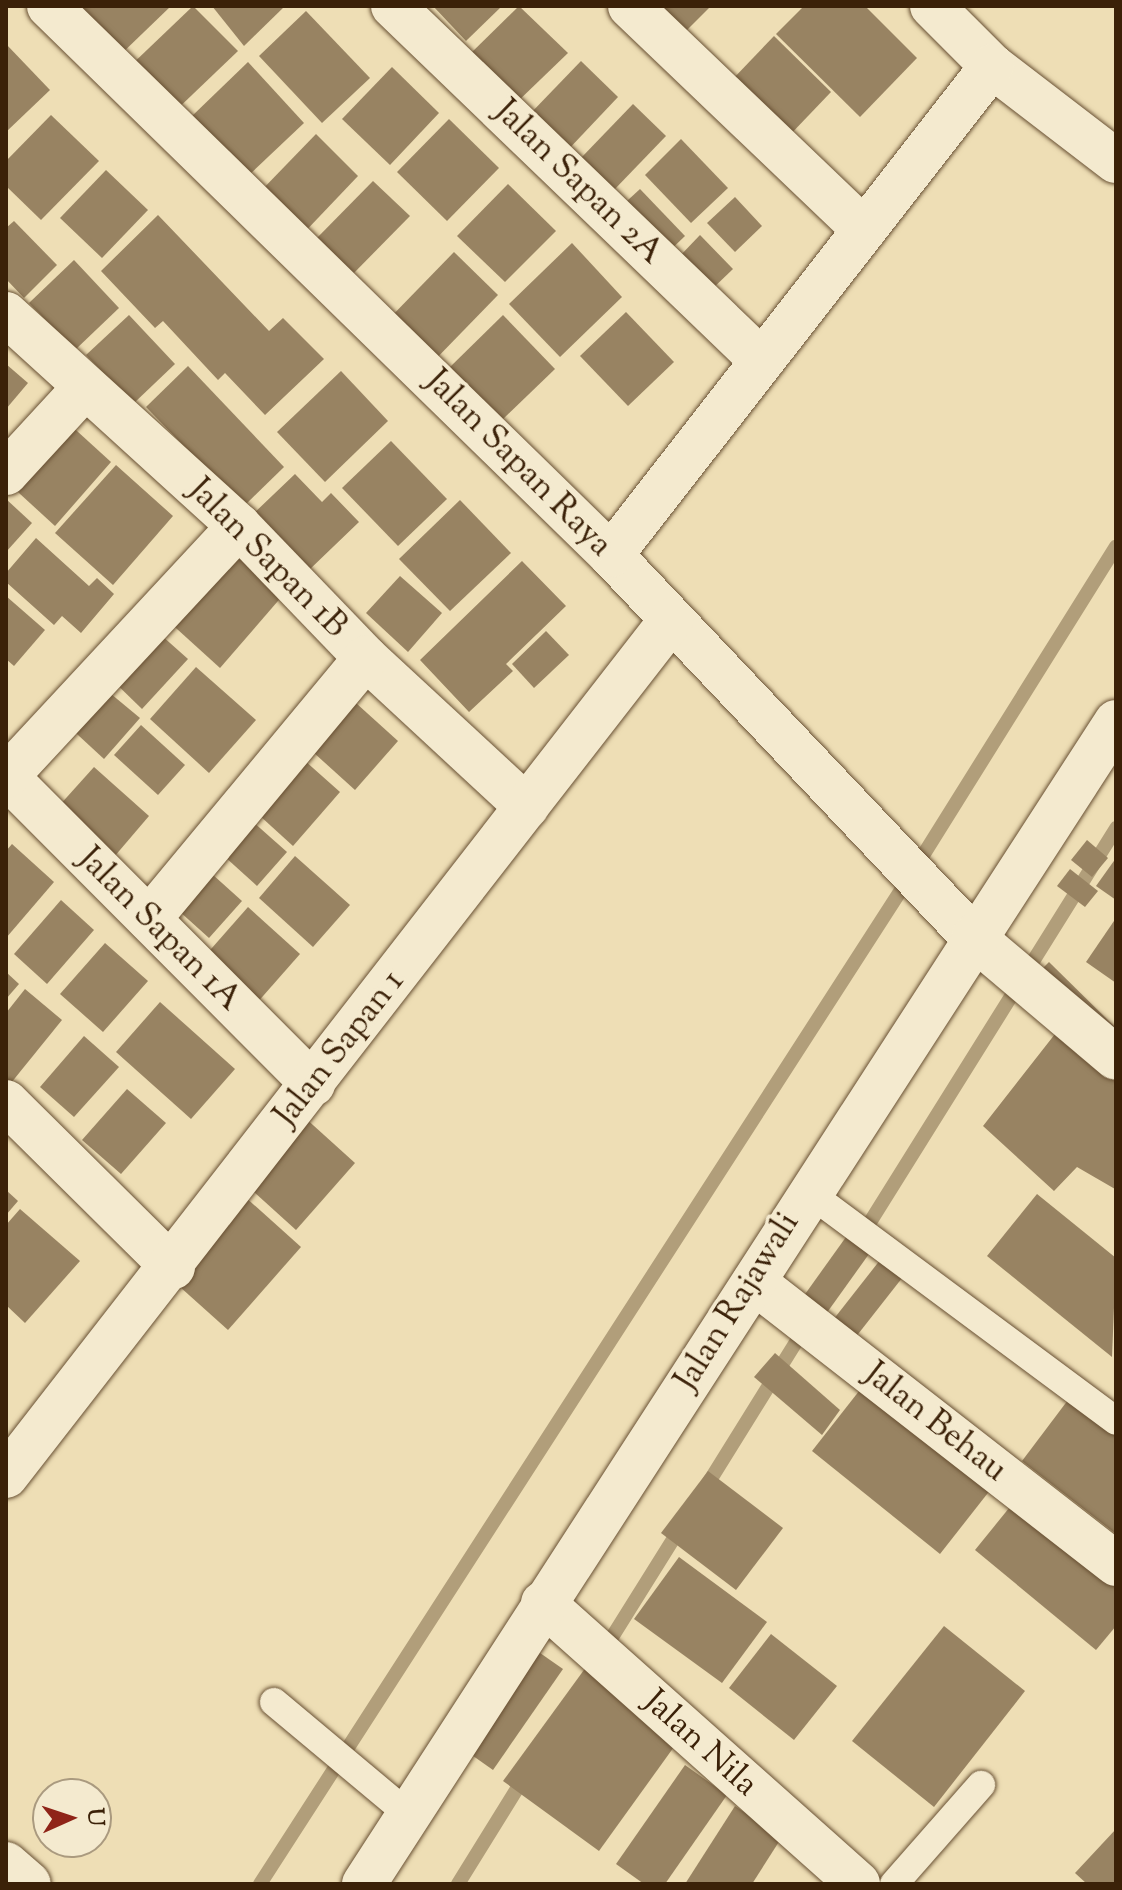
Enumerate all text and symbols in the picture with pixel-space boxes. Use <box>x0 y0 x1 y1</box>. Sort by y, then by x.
street label: Jalan Sapan 2A <box>485 92 671 274</box>
street label: Jalan Sapan Raya <box>416 362 620 566</box>
street label: Jalan Sapan 1B <box>179 471 355 647</box>
street label: Jalan Sapan 1A <box>69 840 249 1020</box>
street label: Jalan Sapan 1 <box>266 963 414 1135</box>
street label: Jalan Rajawali <box>667 1205 809 1399</box>
street label: Jalan Behau <box>856 1355 1014 1491</box>
street label: Jalan Nila <box>634 1682 766 1806</box>
north arrow <box>32 1778 112 1858</box>
text: U <box>78 1807 110 1827</box>

